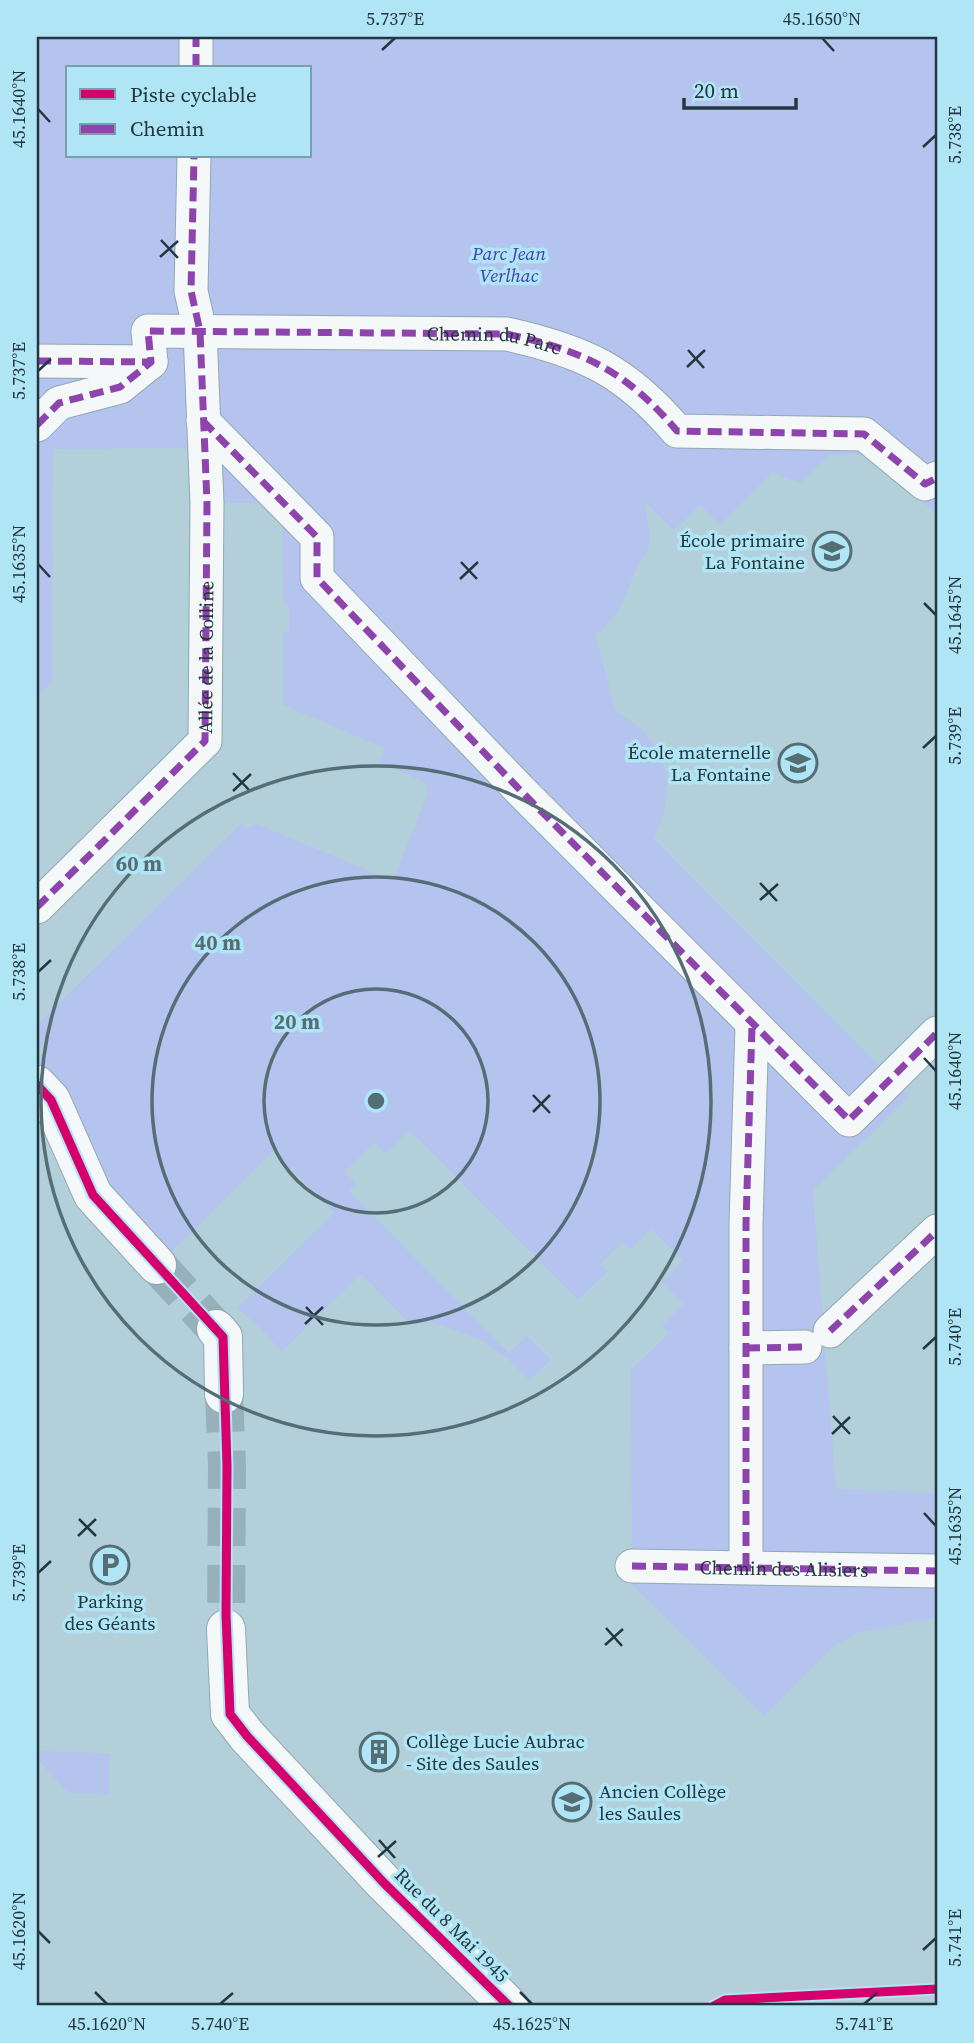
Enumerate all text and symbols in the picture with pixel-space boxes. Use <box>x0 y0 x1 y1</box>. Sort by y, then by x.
text: 5.737°E <box>366 6 424 31</box>
text: 45.1650°N <box>783 6 861 31</box>
legend <box>66 66 312 158</box>
scale bar <box>684 66 796 110</box>
text: 45.1640°N <box>6 70 31 148</box>
text: 20 m <box>694 76 739 105</box>
text: Piste cyclable <box>130 80 257 109</box>
text: 5.738°E <box>942 106 967 164</box>
text: Chemin <box>130 114 205 143</box>
park label: Parc Jean Verlhac <box>471 240 546 288</box>
street label: Chemin du Parc <box>427 320 565 361</box>
text: 5.737°E <box>6 342 31 400</box>
text: 45.1635°N <box>6 525 31 603</box>
place label: École primaire La Fontaine <box>679 527 805 575</box>
school or university icon: École primaire La Fontaine <box>811 530 853 572</box>
text: 45.1645°N <box>942 576 967 654</box>
street label: Allée de la Colline <box>192 581 219 734</box>
text: 5.739°E <box>942 707 967 765</box>
place label: École maternelle La Fontaine <box>628 739 771 787</box>
school or university icon: École maternelle La Fontaine <box>777 742 819 784</box>
text: 60 m <box>116 849 162 878</box>
text: 40 m <box>195 928 241 957</box>
text: 5.738°E <box>6 943 31 1001</box>
text: 20 m <box>274 1007 320 1036</box>
text: 45.1640°N <box>942 1032 967 1110</box>
centre of rings <box>364 1089 388 1113</box>
text: 5.740°E <box>942 1308 967 1366</box>
text: 45.1635°N <box>942 1487 967 1565</box>
text: 5.739°E <box>6 1544 31 1602</box>
parking icon: Parking des Géants <box>89 1544 131 1586</box>
street label: Chemin des Alisiers <box>699 1554 869 1583</box>
place label: Parking des Géants <box>64 1588 156 1636</box>
place label: Collège Lucie Aubrac - Site des Saules <box>406 1728 585 1776</box>
building icon: Collège Lucie Aubrac - Site des Saules <box>358 1731 400 1773</box>
place label: Ancien Collège les Saules <box>599 1778 726 1826</box>
school or university icon: Ancien Collège les Saules <box>551 1781 593 1823</box>
street label: Rue du 8 Mai 1945 <box>389 1862 515 1988</box>
text: 45.1620°N <box>6 1892 31 1970</box>
text: 5.741°E <box>942 1909 967 1967</box>
text: 45.1620°N <box>68 2011 146 2036</box>
text: 5.740°E <box>191 2011 249 2036</box>
text: 45.1625°N <box>493 2011 571 2036</box>
text: 5.741°E <box>835 2011 893 2036</box>

